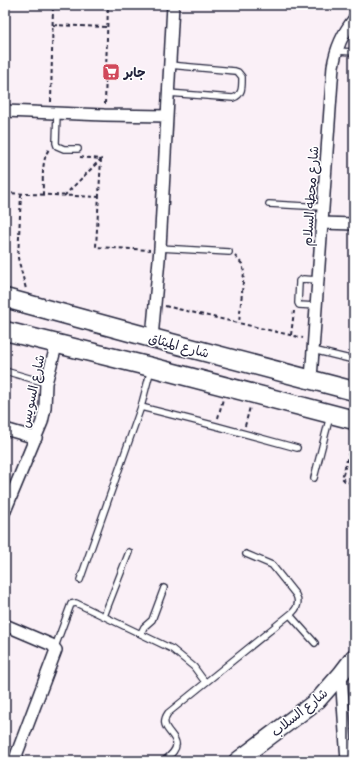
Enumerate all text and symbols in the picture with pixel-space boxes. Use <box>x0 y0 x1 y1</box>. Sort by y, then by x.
supermarket icon: جابر <box>101 62 121 82</box>
place label: جابر <box>122 63 146 81</box>
street label: شارع محطه السلام <box>298 145 324 247</box>
street label: شارع الميثاق <box>146 328 211 363</box>
street label: شارع السويس <box>15 353 50 429</box>
street label: شارع السلاب <box>267 684 332 741</box>

